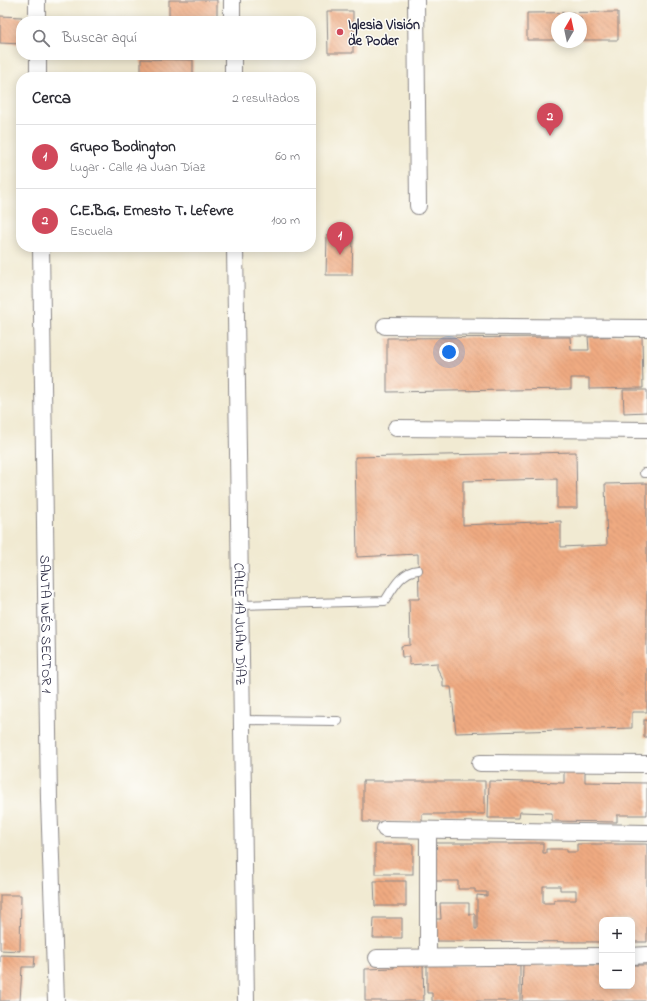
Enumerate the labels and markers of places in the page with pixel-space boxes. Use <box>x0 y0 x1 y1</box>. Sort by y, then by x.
place label: Iglesia Visión de Poder <box>348 15 420 52</box>
marker: Iglesia Visión de Poder <box>335 27 345 37</box>
pin: 2 <box>537 103 563 136</box>
pin: 1 <box>327 222 353 255</box>

